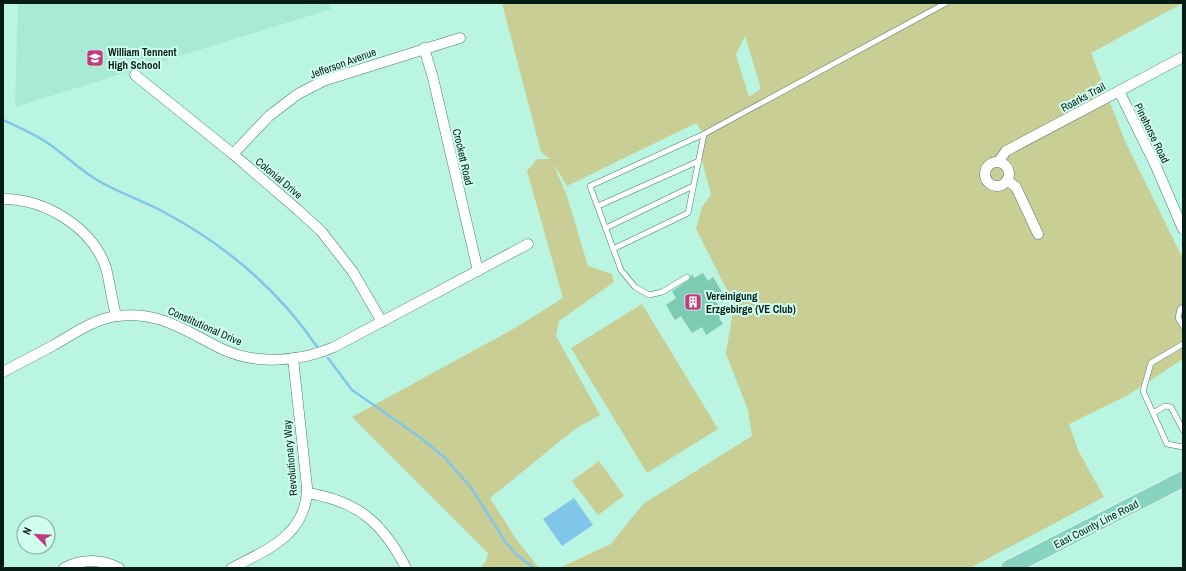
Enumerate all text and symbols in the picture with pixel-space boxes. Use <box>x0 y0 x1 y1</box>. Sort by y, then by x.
place label: William Tennent High School <box>108 45 176 72</box>
street label: Jefferson Avenue <box>308 45 378 81</box>
school or university icon: William Tennent High School <box>85 48 105 68</box>
street label: Roarks Trail <box>1058 79 1108 115</box>
street label: Pinehorse Road <box>1131 101 1173 165</box>
street label: Crockett Road <box>450 127 476 187</box>
street label: Colonial Drive <box>253 154 305 202</box>
place label: Vereinigung Erzgebirge (VE Club) <box>706 289 796 316</box>
building icon: Vereinigung Erzgebirge (VE Club) <box>683 292 703 312</box>
street label: Constitutional Drive <box>166 303 244 349</box>
street label: Revolutionary Way <box>280 419 300 496</box>
street label: East County Line Road <box>1051 497 1141 551</box>
north arrow <box>16 515 56 555</box>
text: N <box>19 525 35 537</box>

